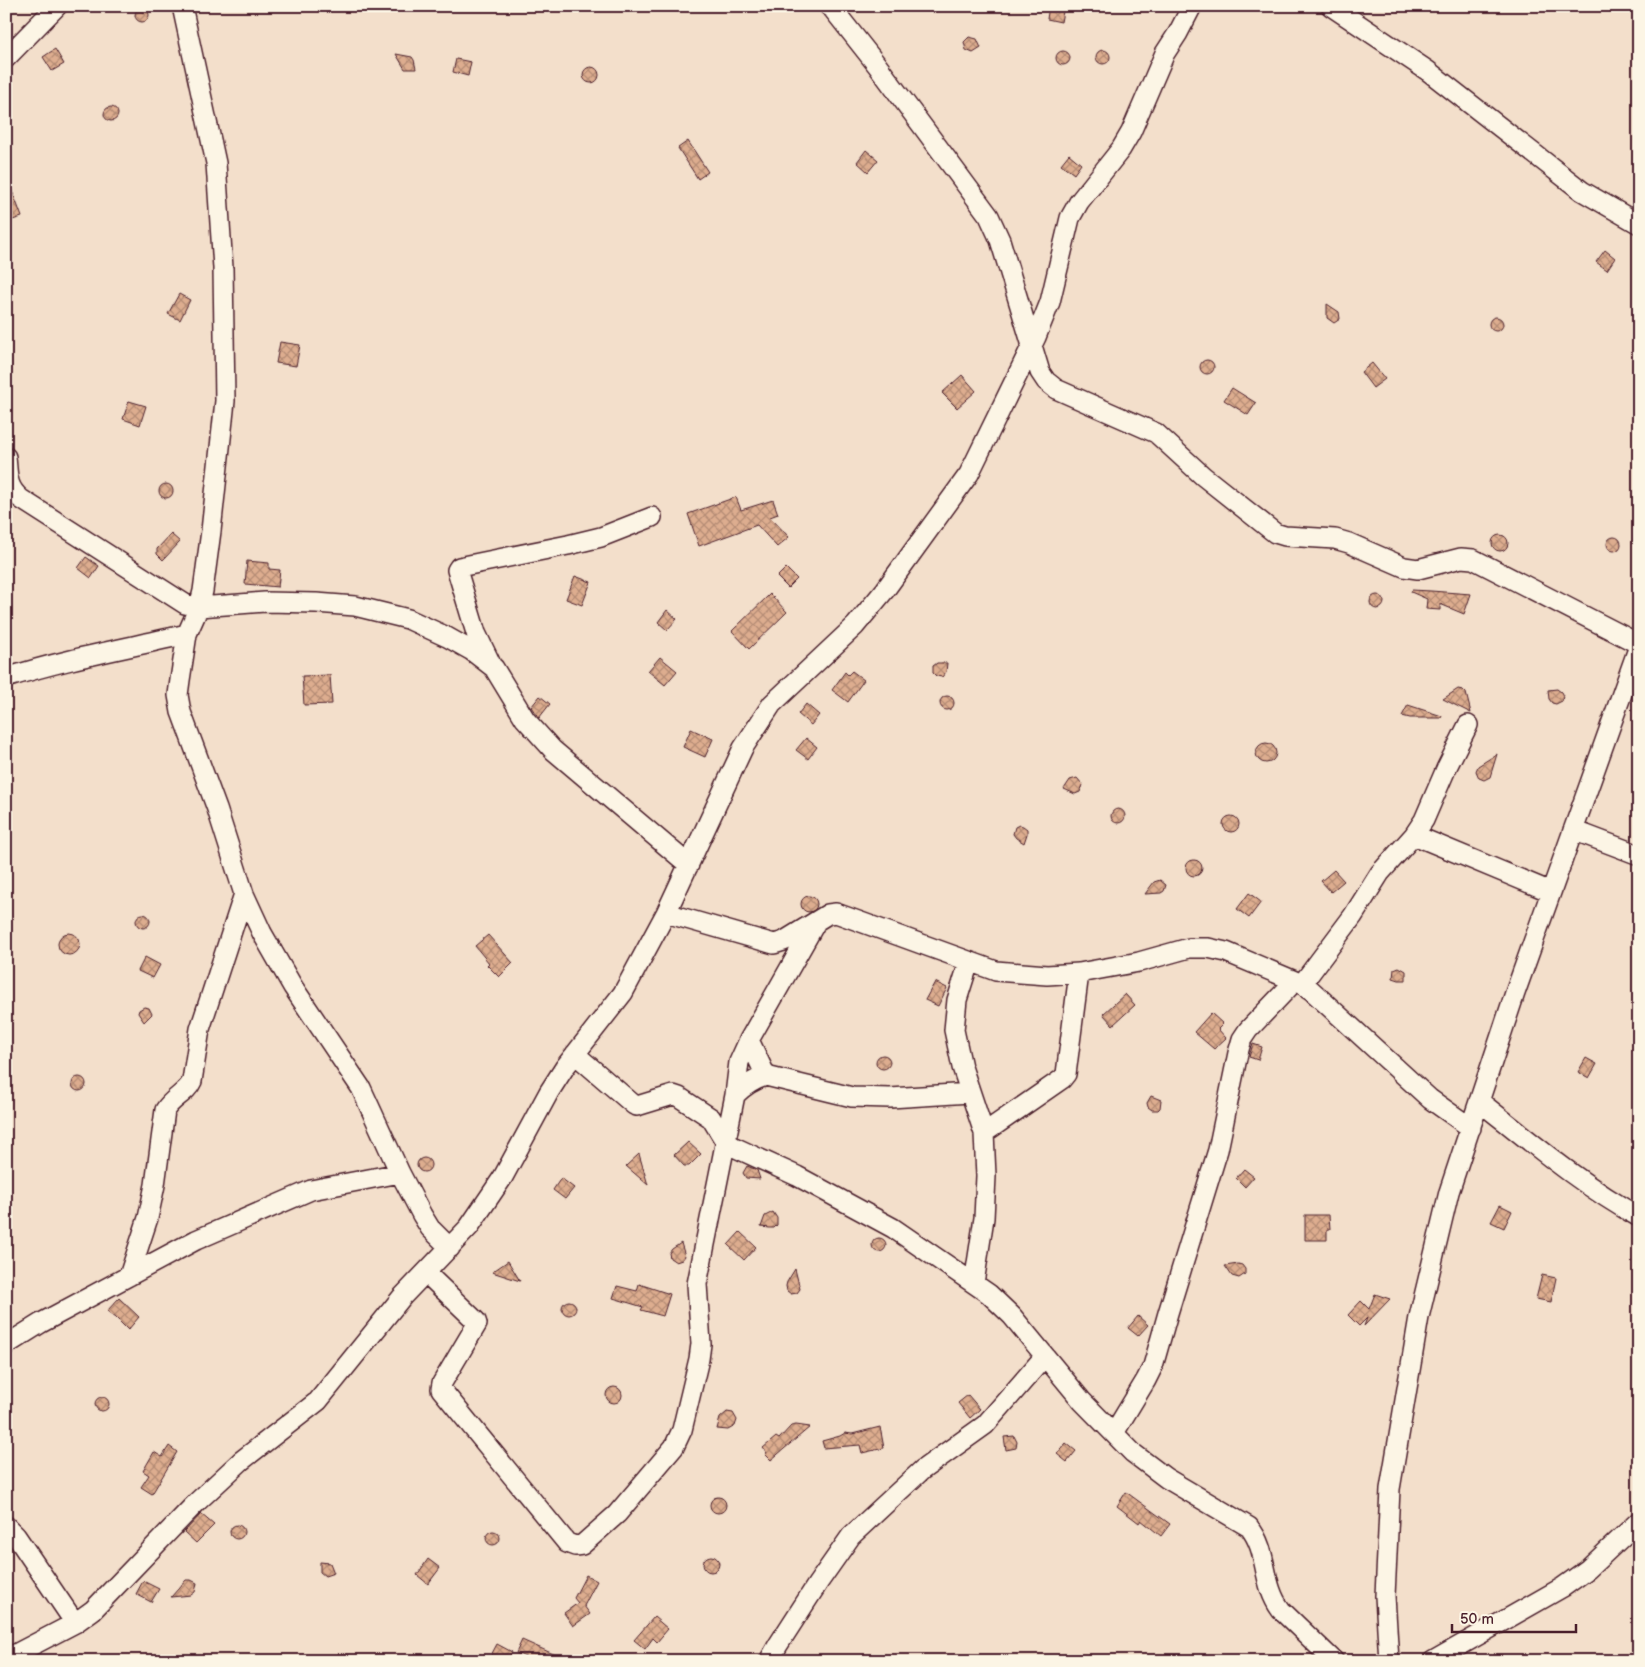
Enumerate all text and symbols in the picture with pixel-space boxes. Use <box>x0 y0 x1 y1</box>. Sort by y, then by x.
scale bar <box>1452 1602 1576 1634</box>
text: 50 m <box>1460 1610 1494 1629</box>

